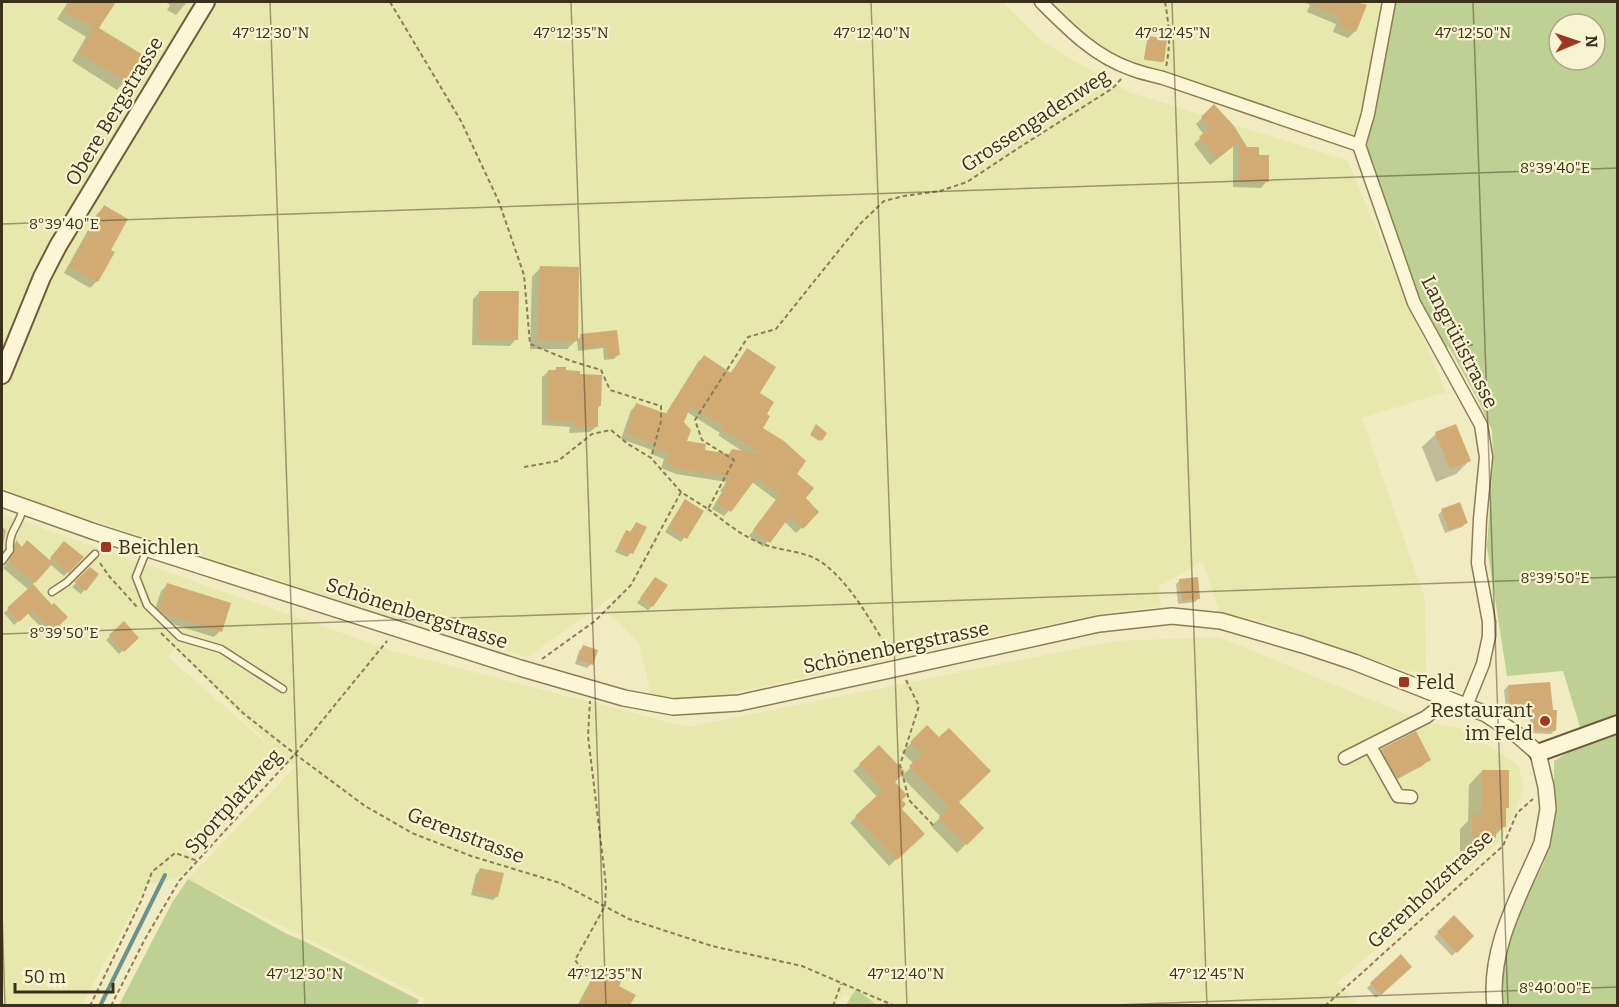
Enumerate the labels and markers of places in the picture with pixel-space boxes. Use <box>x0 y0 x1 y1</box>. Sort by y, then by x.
place label: Beichlen <box>118 535 200 559</box>
marker: Beichlen <box>99 540 113 554</box>
place label: Feld <box>1416 670 1455 694</box>
marker: Feld <box>1397 675 1411 689</box>
place label: Restaurant im Feld <box>1430 698 1533 745</box>
marker: Restaurant im Feld <box>1538 714 1552 728</box>

